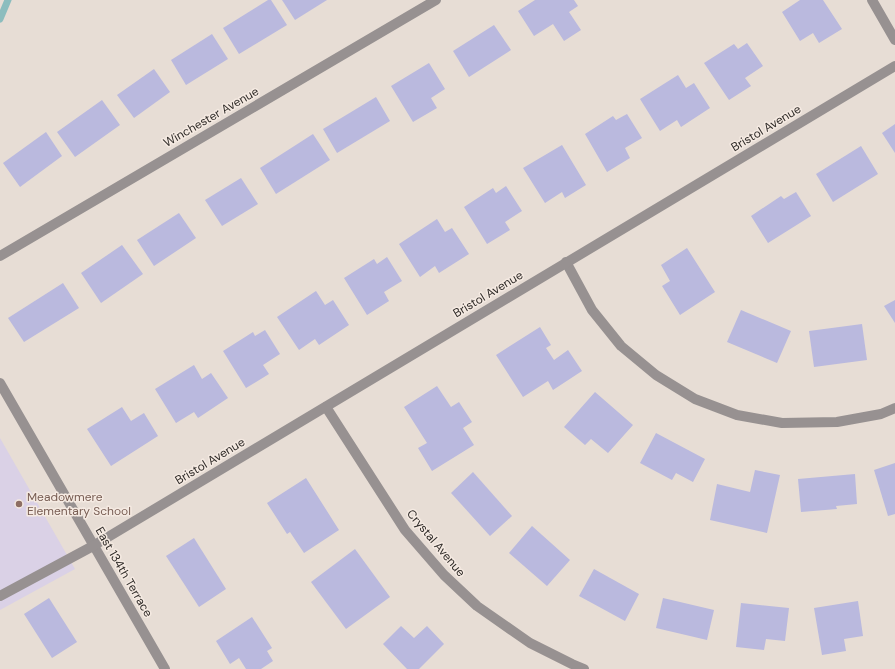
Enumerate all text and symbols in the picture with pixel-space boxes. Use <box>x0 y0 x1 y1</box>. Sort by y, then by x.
street label: Winchester Avenue <box>160 83 262 151</box>
street label: Bristol Avenue <box>728 101 804 155</box>
street label: Bristol Avenue <box>450 267 526 321</box>
street label: Bristol Avenue <box>172 434 248 488</box>
place label: Meadowmere Elementary School <box>27 489 131 519</box>
marker: Meadowmere Elementary School <box>14 499 24 509</box>
street label: Crystal Avenue <box>403 506 469 580</box>
street label: East 134th Terrace <box>92 524 156 620</box>

